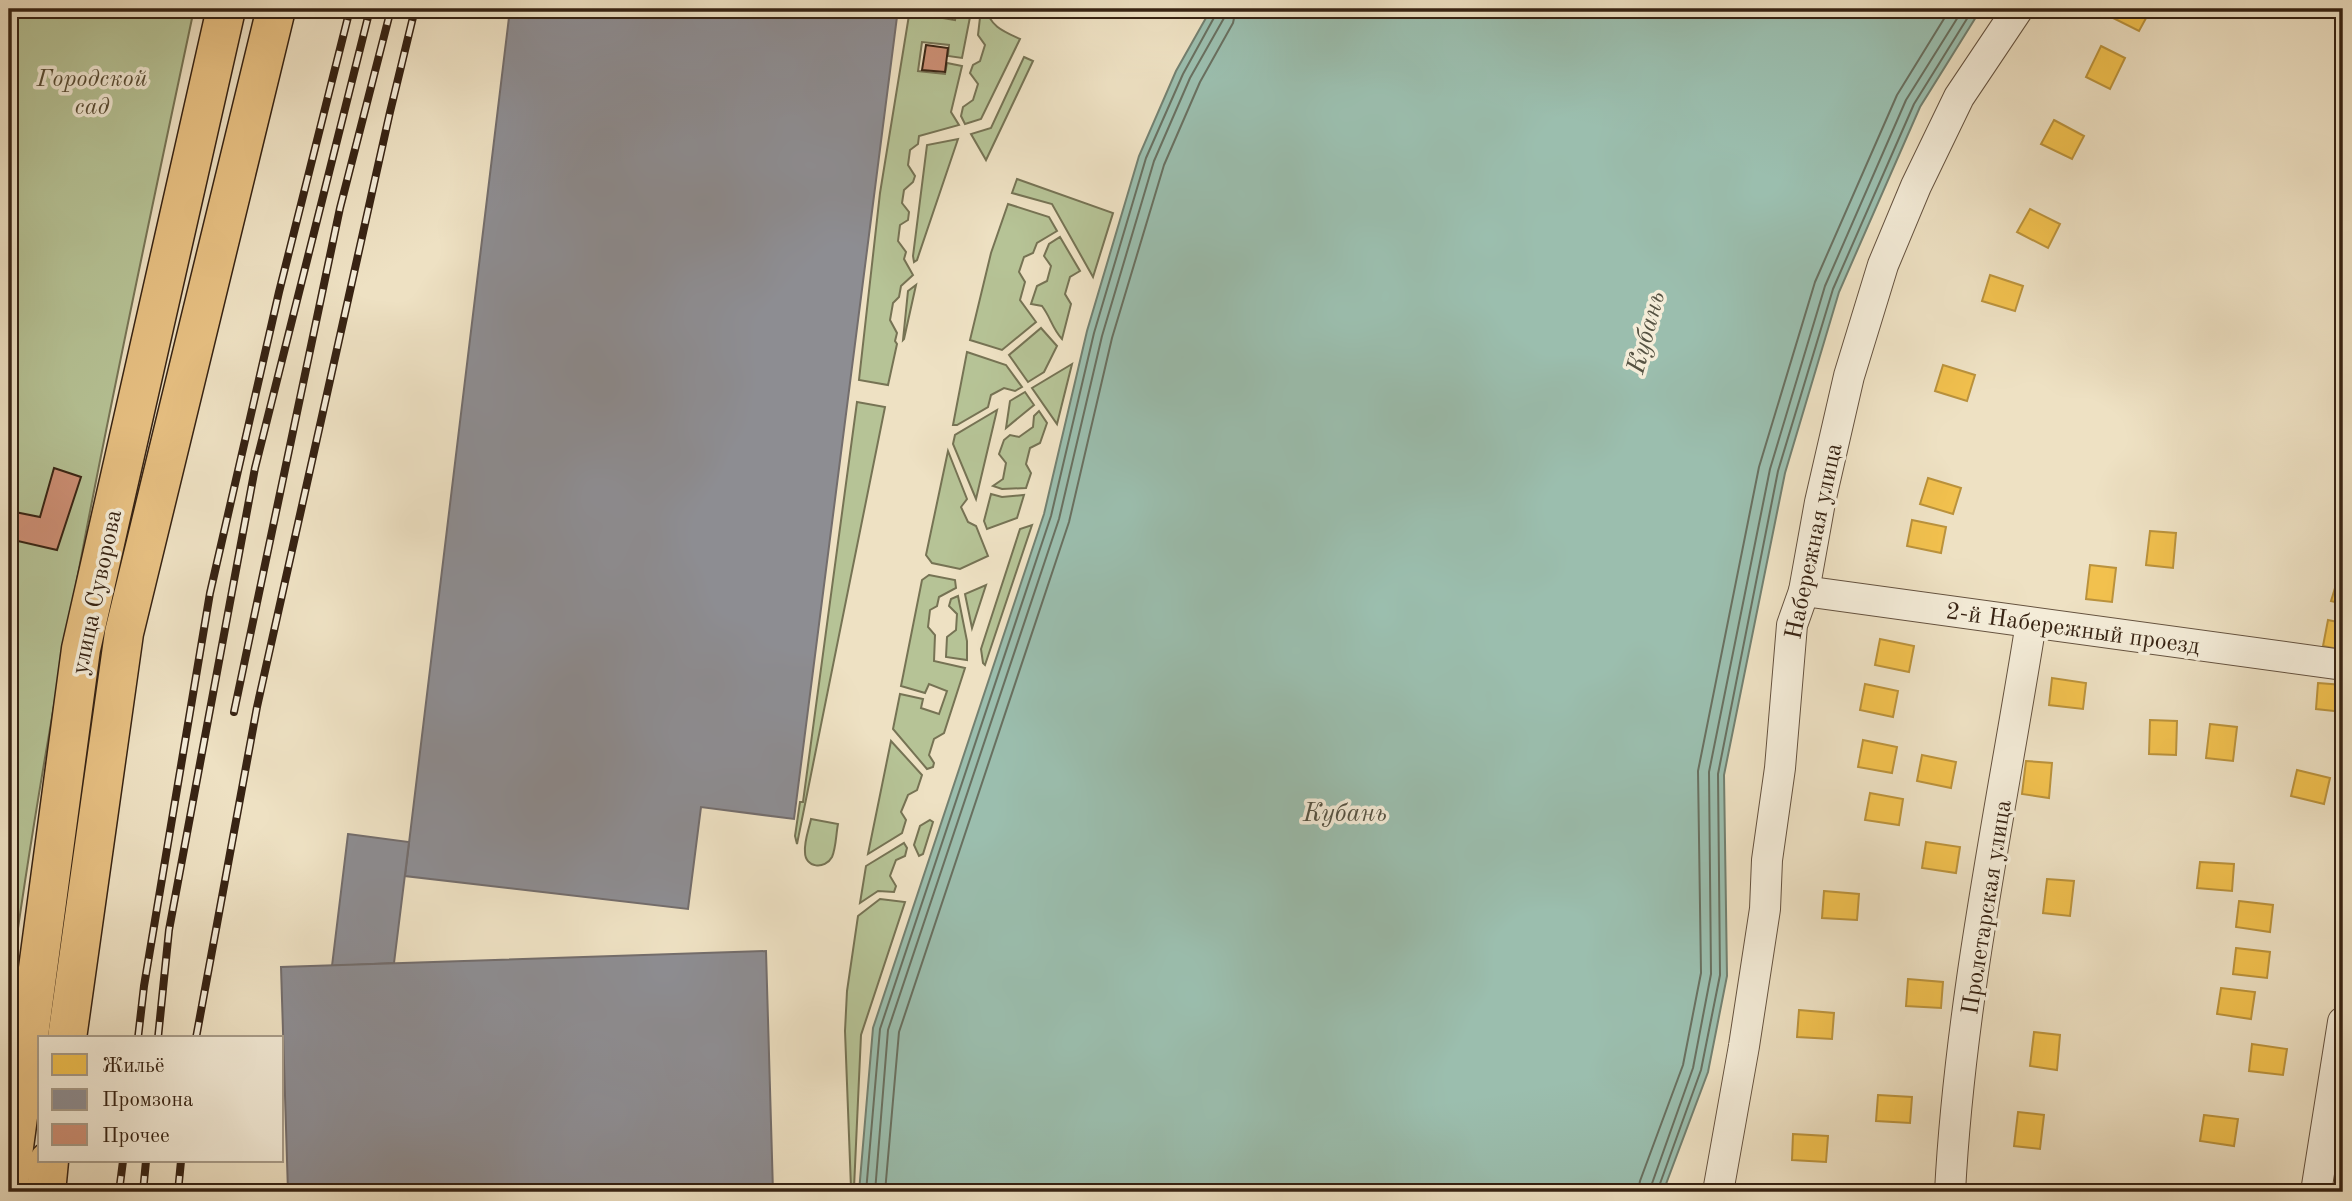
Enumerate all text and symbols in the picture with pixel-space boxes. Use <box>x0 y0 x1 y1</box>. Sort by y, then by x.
park label: Городской сад <box>36 68 148 120</box>
water label: Кубань <box>1623 288 1670 378</box>
street label: Набережная улица <box>1782 441 1848 642</box>
street label: улица Суворова <box>69 508 127 677</box>
street label: 2-й Набережный проезд <box>1944 600 2201 660</box>
street label: Пролетарская улица <box>1959 798 2017 1016</box>
water label: Кубань <box>1302 801 1387 827</box>
legend <box>38 1036 284 1162</box>
text: Жильё <box>102 1056 165 1077</box>
text: Промзона <box>102 1090 193 1111</box>
text: Прочее <box>102 1126 170 1147</box>

